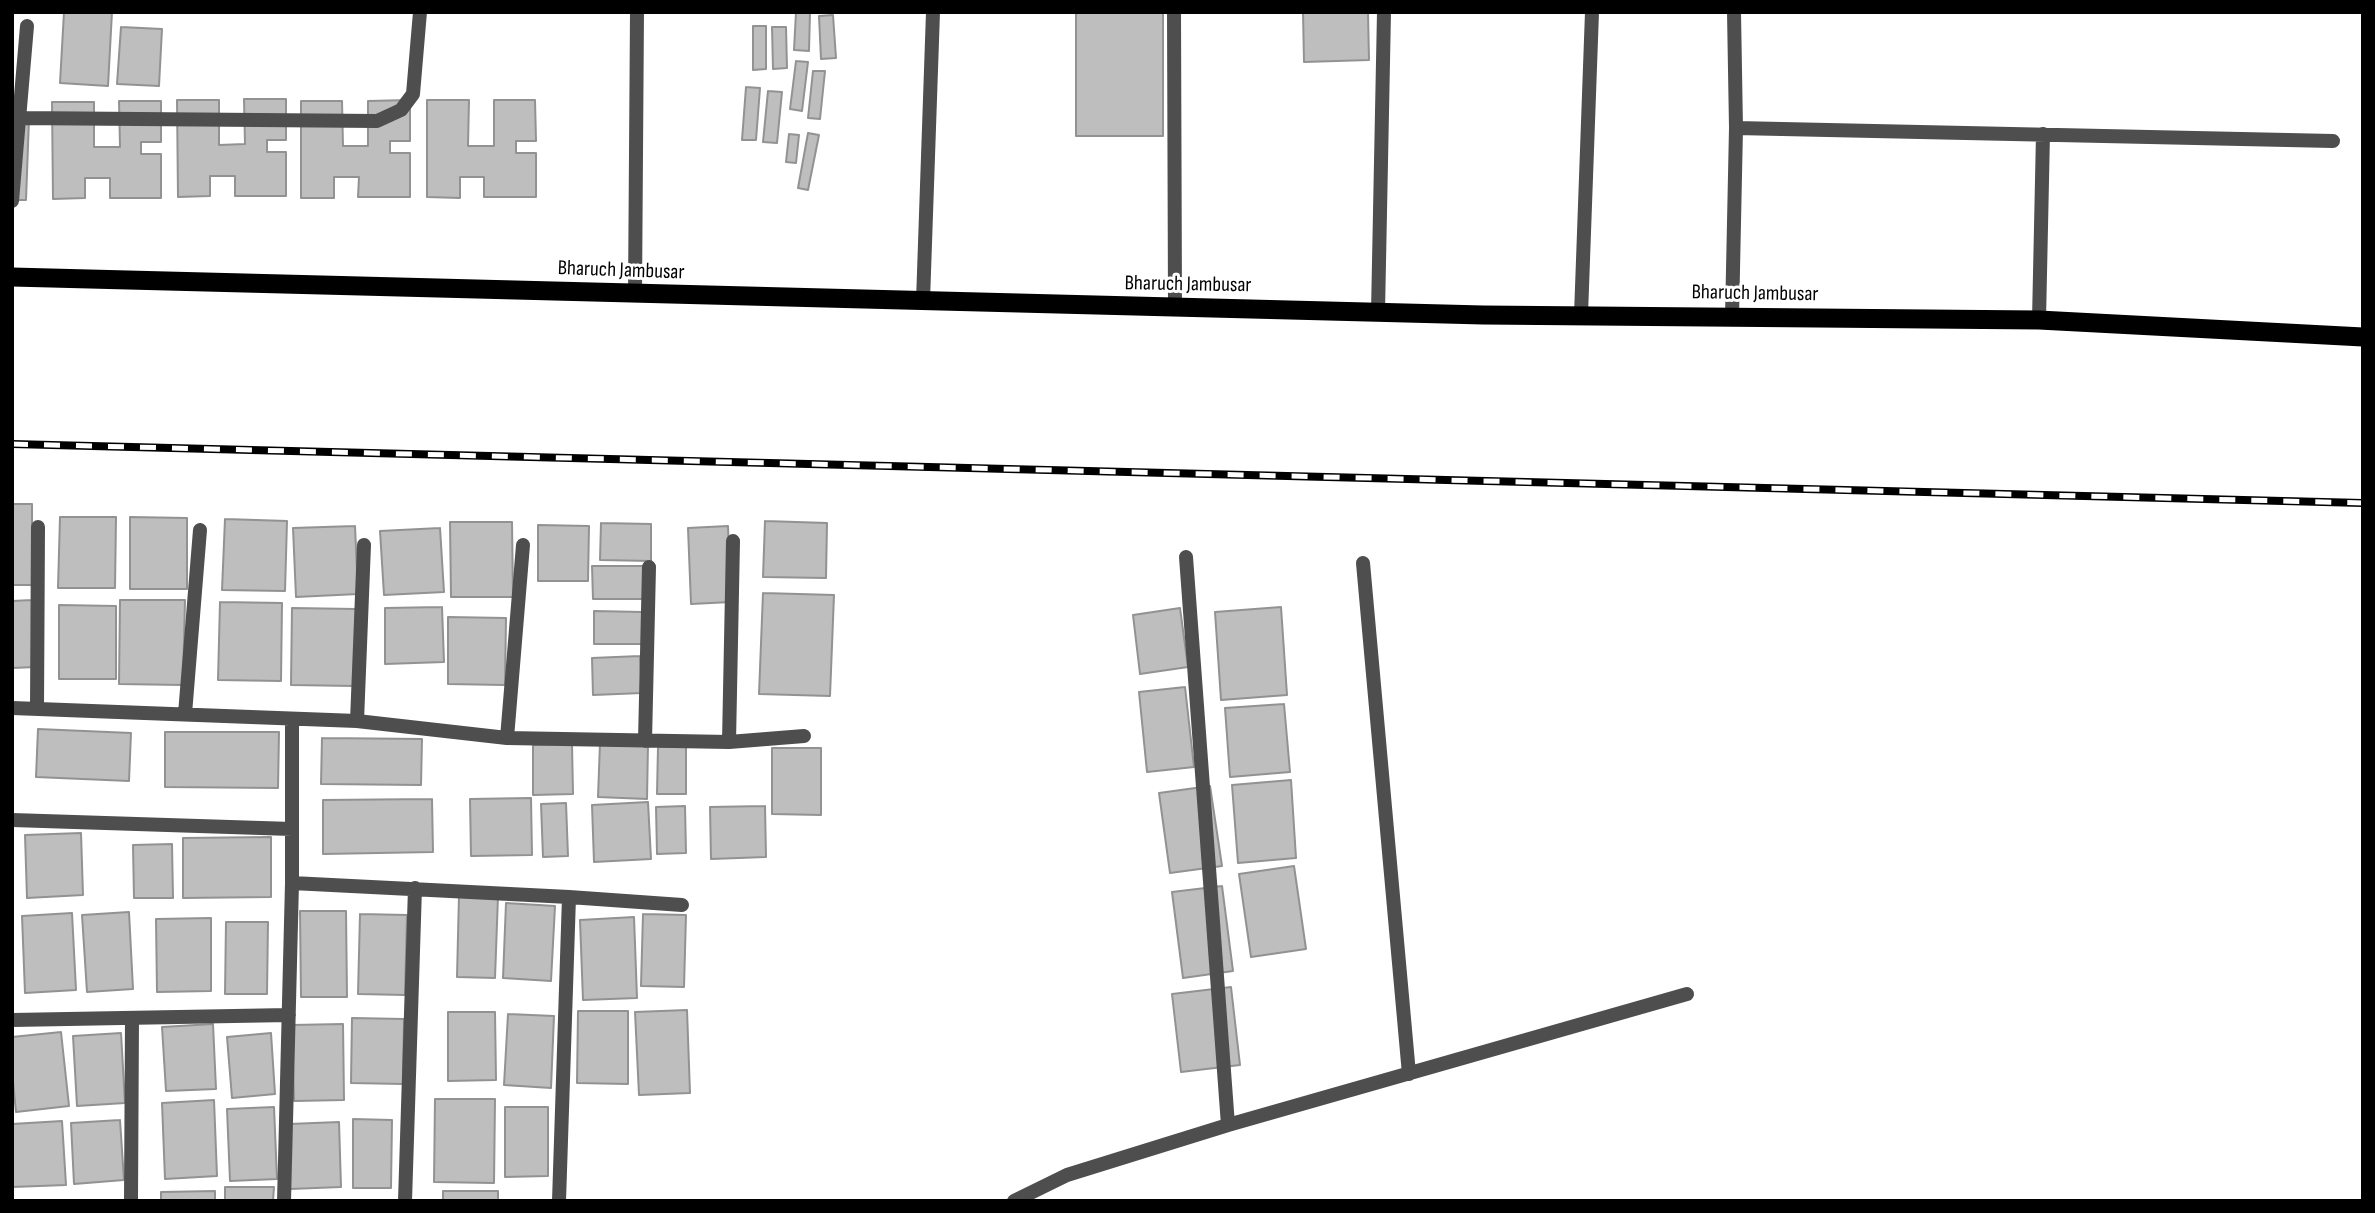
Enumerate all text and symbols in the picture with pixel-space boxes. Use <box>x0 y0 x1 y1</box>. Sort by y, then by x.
street label: Bharuch Jambusar <box>557 256 685 286</box>
street label: Bharuch Jambusar <box>1124 271 1252 299</box>
street label: Bharuch Jambusar <box>1691 280 1819 308</box>

